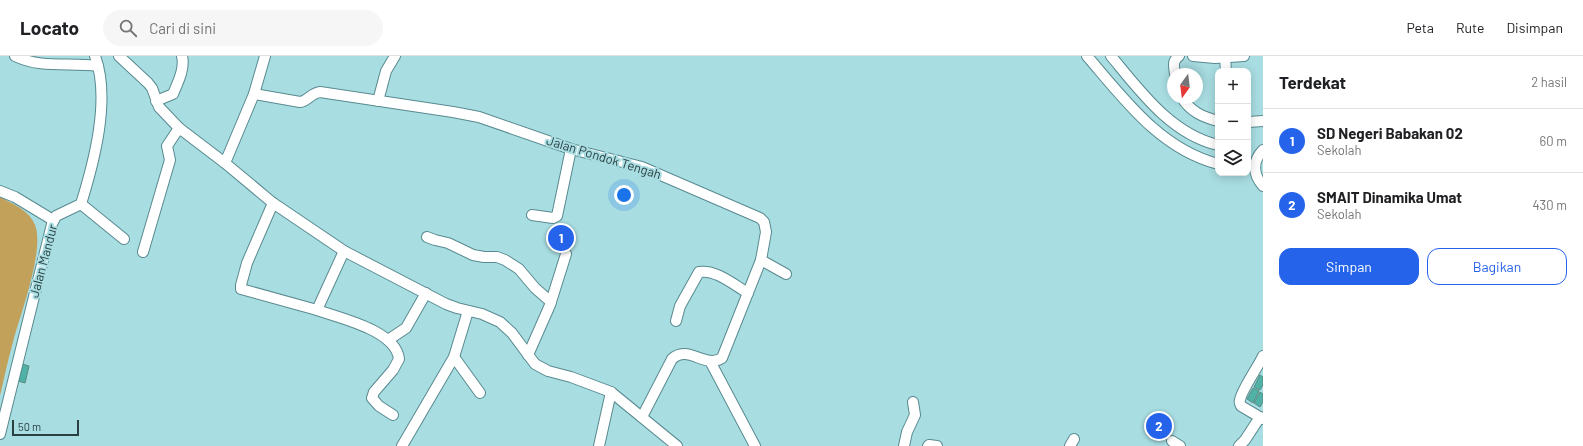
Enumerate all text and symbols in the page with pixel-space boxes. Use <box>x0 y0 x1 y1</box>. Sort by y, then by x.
search box <box>103 10 383 46</box>
text: Locato <box>20 16 79 39</box>
icon: search <box>117 17 139 39</box>
text: Cari di sini <box>149 19 216 37</box>
text: Peta <box>1406 19 1434 36</box>
text: Rute <box>1456 19 1484 36</box>
text: Disimpan <box>1506 19 1563 36</box>
north arrow <box>1167 68 1203 104</box>
map controls <box>1215 68 1251 176</box>
button: + <box>1215 68 1251 104</box>
text: Terdekat <box>1279 72 1346 92</box>
text: 2 hasil <box>1531 74 1567 90</box>
button: − <box>1215 104 1251 140</box>
text: SD Negeri Babakan 02 <box>1317 124 1463 142</box>
street label: Jalan Pondok Tengah <box>545 132 663 182</box>
text: 1 <box>1290 133 1294 149</box>
text: 60 m <box>1540 133 1567 149</box>
button: layers <box>1215 140 1251 176</box>
text: Sekolah <box>1317 142 1362 158</box>
your location <box>614 185 634 205</box>
text: SMAIT Dinamika Umat <box>1317 188 1462 206</box>
text: 2 <box>1288 197 1296 213</box>
text: 430 m <box>1532 197 1567 213</box>
text: Sekolah <box>1317 206 1362 222</box>
street label: Jalan Mandur <box>26 222 61 299</box>
pin: 1 <box>548 223 574 253</box>
button: Simpan <box>1279 248 1419 285</box>
button: Bagikan <box>1427 248 1567 285</box>
pin: 2 <box>1146 411 1172 441</box>
scale bar <box>12 418 79 437</box>
text: 50 m <box>18 420 41 433</box>

